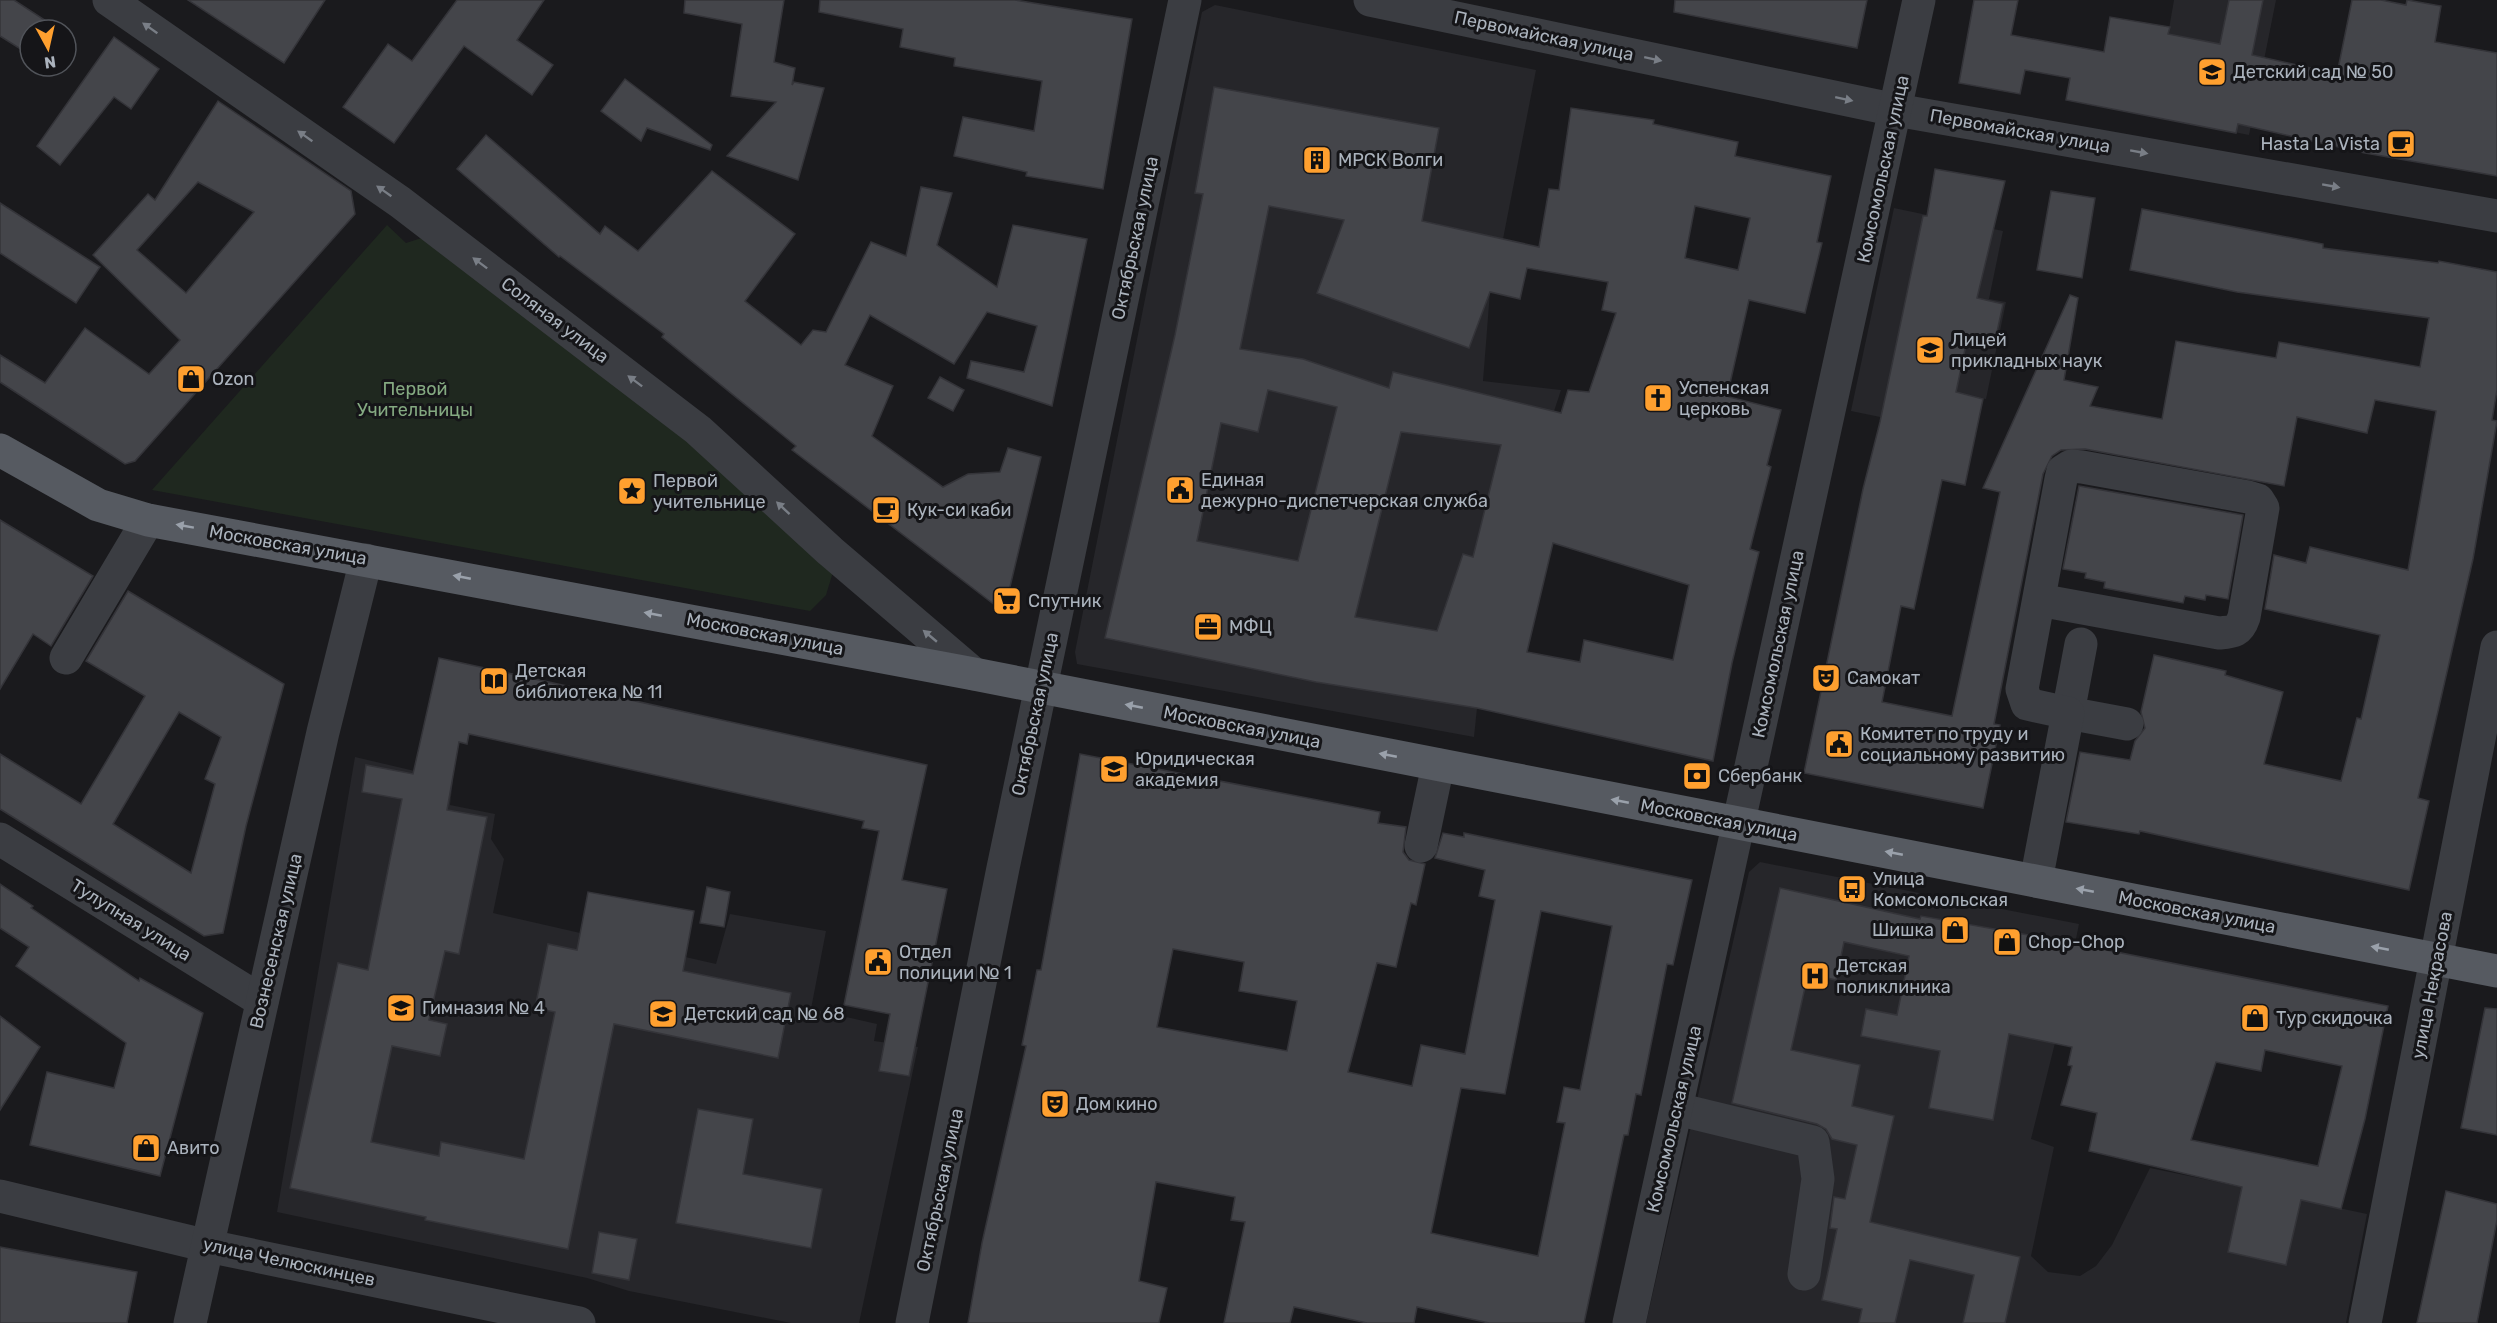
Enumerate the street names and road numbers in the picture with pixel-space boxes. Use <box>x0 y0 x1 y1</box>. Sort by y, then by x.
street label: Первомайская улица <box>1452 6 1636 66</box>
street label: Комсомольская улица <box>1852 73 1914 265</box>
street label: Первомайская улица <box>1928 104 2112 158</box>
street label: Октябрьская улица <box>1107 154 1163 322</box>
street label: Соляная улица <box>497 272 613 368</box>
street label: Московская улица <box>207 520 369 570</box>
street label: Комсомольская улица <box>1747 548 1809 740</box>
street label: Московская улица <box>685 608 845 660</box>
street label: Октябрьская улица <box>1007 630 1063 798</box>
street label: Московская улица <box>1162 701 1322 753</box>
street label: Московская улица <box>1639 794 1799 846</box>
street label: Вознесенская улица <box>245 851 307 1031</box>
street label: Тулупная улица <box>67 874 195 966</box>
street label: Московская улица <box>2117 886 2277 938</box>
street label: улица Некрасова <box>2407 909 2457 1061</box>
street label: Комсомольская улица <box>1642 1023 1706 1215</box>
street label: Октябрьская улица <box>912 1106 968 1274</box>
street label: улица Челюскинцев <box>201 1233 377 1291</box>

